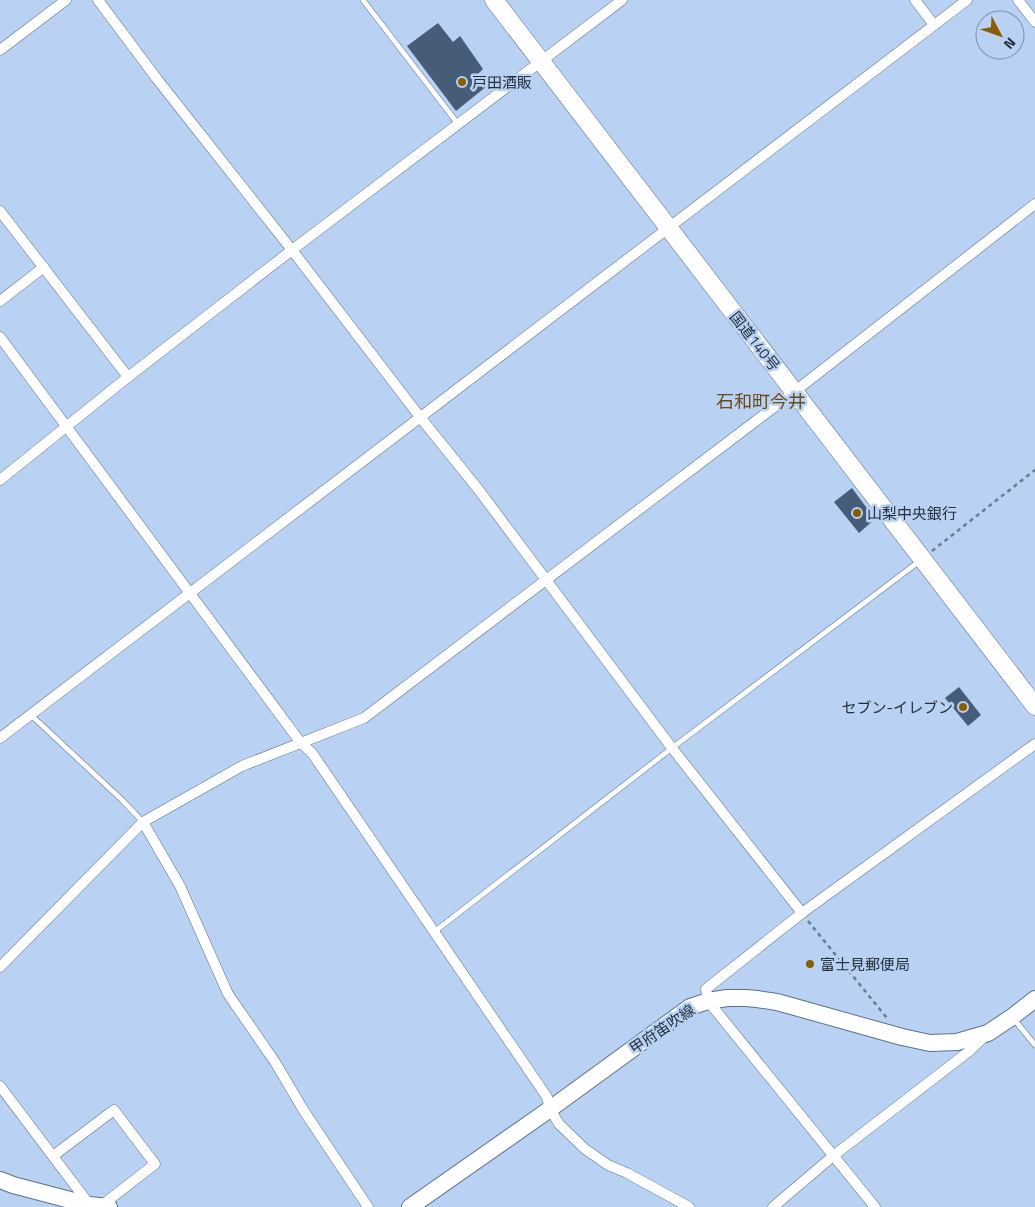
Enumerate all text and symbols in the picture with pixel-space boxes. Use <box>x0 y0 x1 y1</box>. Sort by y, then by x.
north arrow <box>975 10 1025 60</box>
text: N <box>999 33 1021 54</box>
place label: 戸田酒販 <box>472 71 532 94</box>
marker: 戸田酒販 <box>456 76 468 88</box>
street label: 国道140号 <box>724 306 786 376</box>
district label: 石和町今井 <box>716 388 806 415</box>
place label: 山梨中央銀行 <box>867 502 957 525</box>
marker: 山梨中央銀行 <box>851 507 863 519</box>
place label: セブン-イレブン <box>841 696 953 719</box>
marker: セブン-イレブン <box>957 701 969 713</box>
place label: 富士見郵便局 <box>820 953 910 976</box>
marker: 富士見郵便局 <box>804 958 816 970</box>
street label: 甲府笛吹線 <box>624 998 700 1060</box>

